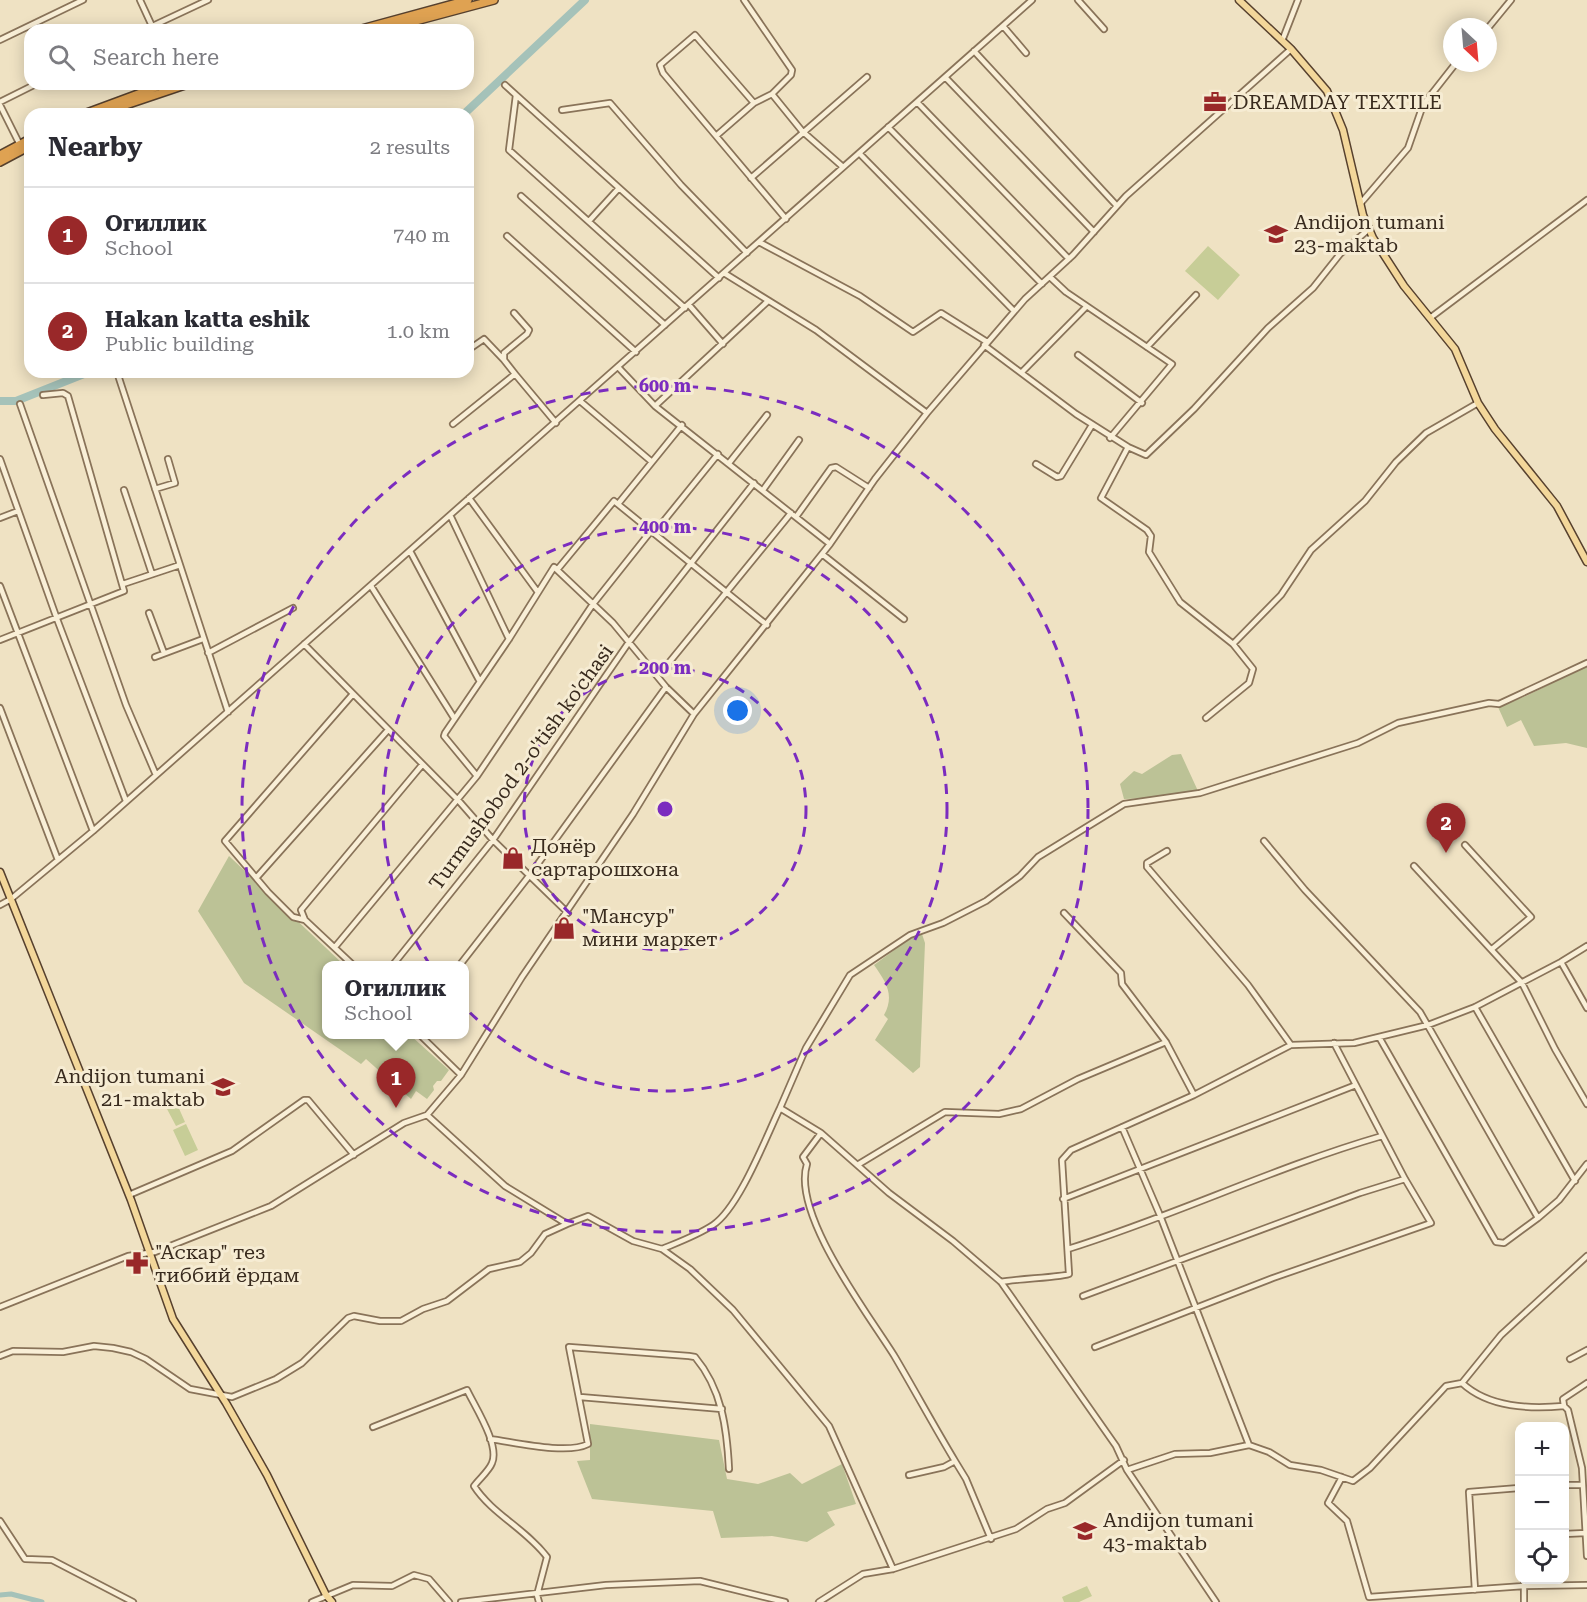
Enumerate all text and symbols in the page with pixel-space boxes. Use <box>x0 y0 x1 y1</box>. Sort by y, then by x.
north arrow <box>1443 18 1497 72</box>
search box <box>24 24 474 90</box>
icon: search <box>45 41 78 74</box>
text: Search here <box>93 45 219 70</box>
office icon: DREAMDAY TEXTILE <box>1202 89 1228 115</box>
place label: DREAMDAY TEXTILE <box>1233 90 1442 114</box>
text: Nearby <box>48 132 142 162</box>
text: 2 results <box>370 135 450 159</box>
place label: Andijon tumani 23-maktab <box>1294 210 1445 257</box>
text: Огиллик <box>105 211 207 236</box>
school or university icon: Andijon tumani 23-maktab <box>1263 221 1289 247</box>
text: 1 <box>62 223 73 247</box>
text: 740 m <box>393 223 450 247</box>
text: School <box>105 236 173 260</box>
text: Hakan katta eshik <box>105 307 310 332</box>
text: 2 <box>62 319 73 343</box>
text: 1.0 km <box>386 319 450 343</box>
text: Public building <box>105 332 254 356</box>
text: 600 m <box>639 375 692 396</box>
text: 400 m <box>639 516 692 537</box>
street label: Turmushobod 2-o'tish ko'chasi <box>424 640 618 894</box>
text: 200 m <box>639 657 692 678</box>
your location <box>723 696 752 725</box>
centre of rings <box>655 799 675 819</box>
pin: 2 <box>1426 804 1466 853</box>
place label: Донёр сартарошхона <box>531 834 679 881</box>
shop icon: Донёр сартарошхона <box>500 845 526 871</box>
place label: "Мансур" мини маркет <box>582 904 718 951</box>
shop icon: "Мансур" мини маркет <box>551 915 577 941</box>
popup <box>322 961 469 1039</box>
text: Огиллик <box>345 976 446 1001</box>
text: School <box>345 1001 412 1025</box>
pin: 1 <box>376 1058 416 1108</box>
place label: Andijon tumani 21-maktab <box>54 1064 205 1111</box>
school or university icon: Andijon tumani 21-maktab <box>210 1074 236 1100</box>
place label: "Аскар" тез тиббий ёрдам <box>155 1240 300 1287</box>
pharmacy icon: "Аскар" тез тиббий ёрдам <box>124 1250 150 1276</box>
map controls <box>1515 1422 1569 1584</box>
button: + <box>1515 1422 1569 1476</box>
button: − <box>1515 1476 1569 1530</box>
place label: Andijon tumani 43-maktab <box>1103 1508 1254 1555</box>
school or university icon: Andijon tumani 43-maktab <box>1072 1518 1098 1544</box>
button: locate <box>1515 1530 1569 1584</box>

